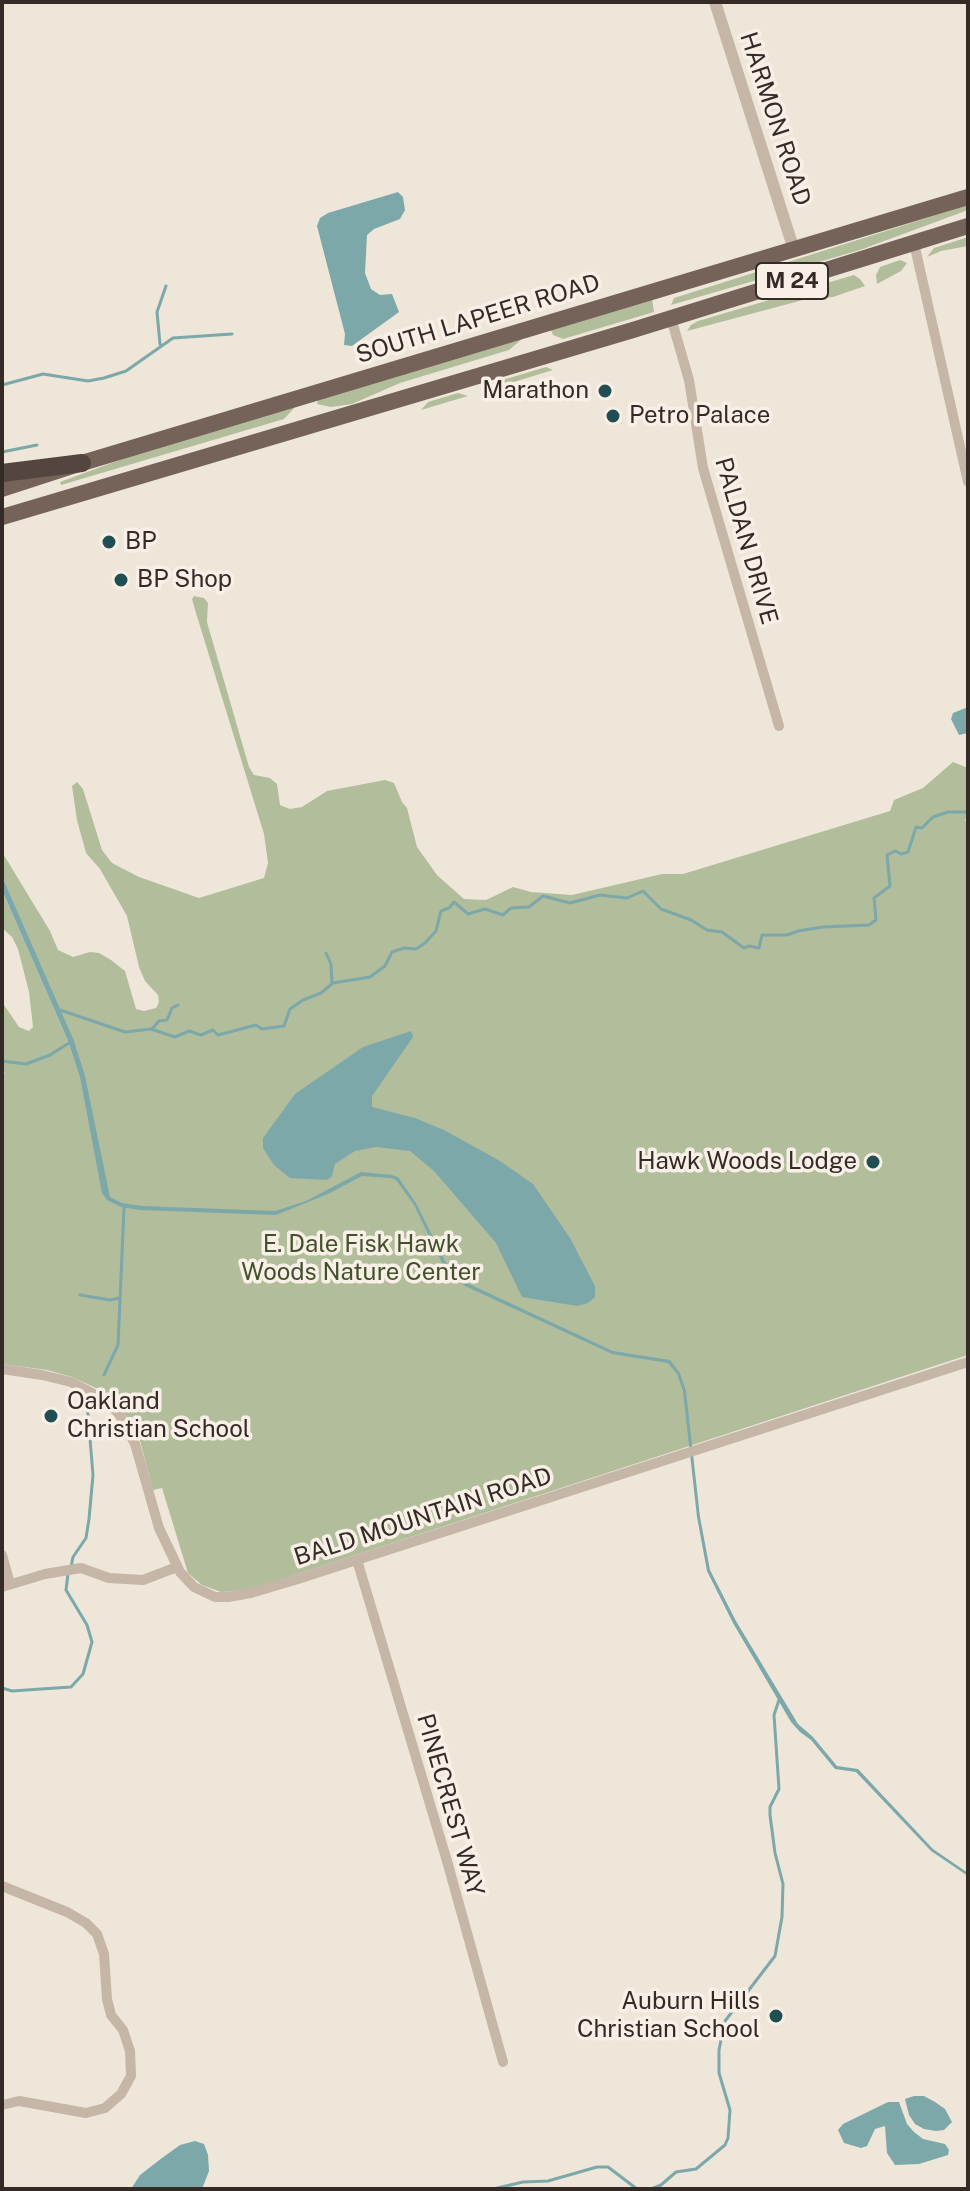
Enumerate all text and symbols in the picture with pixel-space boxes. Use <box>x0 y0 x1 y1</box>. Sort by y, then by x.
street label: HARMON ROAD <box>733 29 817 209</box>
road number: M 24 <box>756 263 828 299</box>
street label: SOUTH LAPEER ROAD <box>353 268 603 370</box>
place label: Marathon <box>482 377 589 405</box>
marker: Marathon <box>596 382 614 400</box>
place label: Petro Palace <box>629 402 770 430</box>
marker: Petro Palace <box>604 407 622 425</box>
street label: PALDAN DRIVE <box>708 454 784 628</box>
place label: BP <box>125 528 157 556</box>
marker: BP <box>100 533 118 551</box>
place label: BP Shop <box>137 566 232 594</box>
marker: BP Shop <box>112 571 130 589</box>
place label: Hawk Woods Lodge <box>637 1148 857 1176</box>
marker: Hawk Woods Lodge <box>864 1153 882 1171</box>
park label: E. Dale Fisk Hawk Woods Nature Center <box>241 1231 481 1287</box>
place label: Oakland Christian School <box>67 1388 250 1444</box>
marker: Oakland Christian School <box>42 1407 60 1425</box>
street label: BALD MOUNTAIN ROAD <box>291 1462 555 1572</box>
street label: PINECREST WAY <box>410 1710 490 1900</box>
place label: Auburn Hills Christian School <box>577 1988 760 2044</box>
marker: Auburn Hills Christian School <box>767 2007 785 2025</box>

